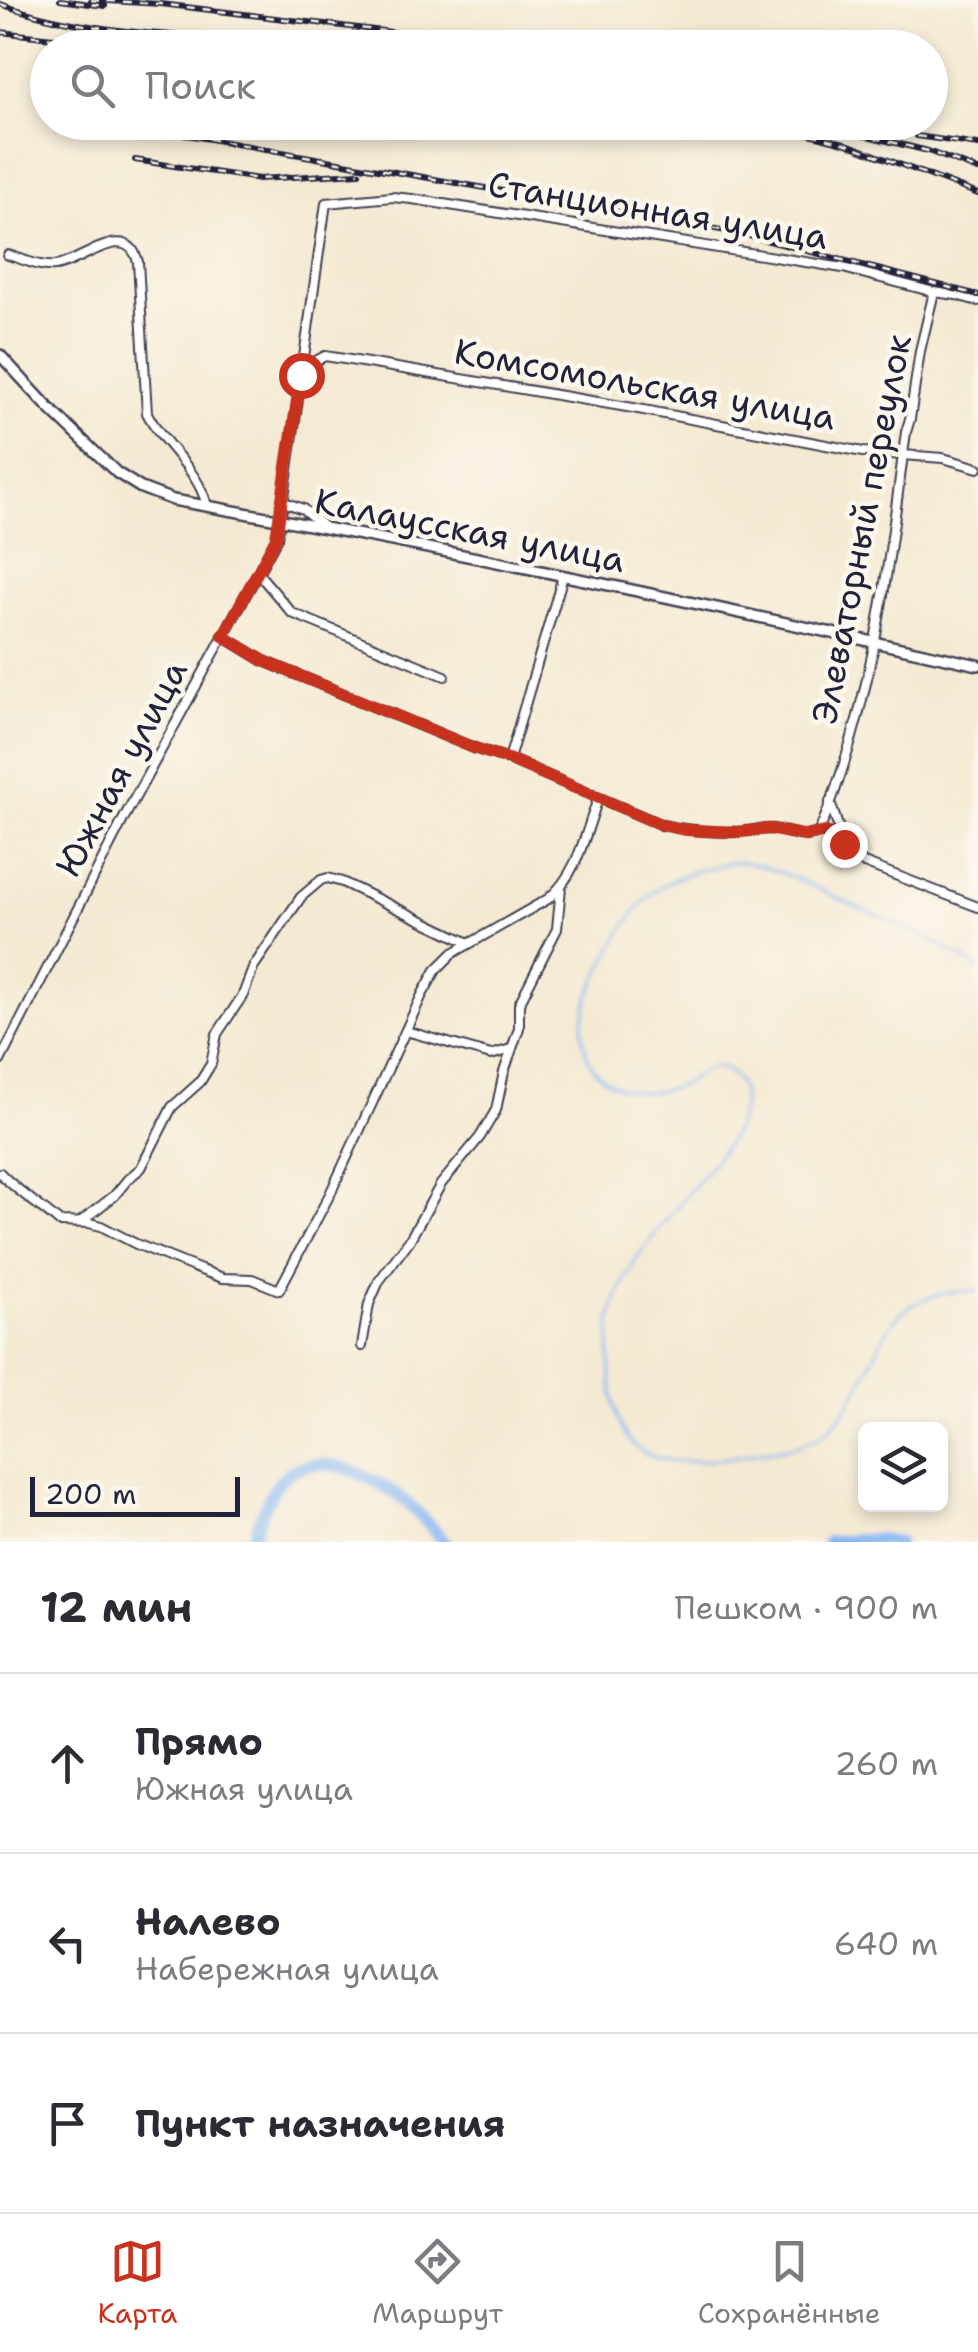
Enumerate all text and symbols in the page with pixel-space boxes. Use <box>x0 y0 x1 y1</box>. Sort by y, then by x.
search box <box>30 30 948 140</box>
icon: search <box>65 58 120 113</box>
text: Поиск <box>145 60 256 111</box>
street label: Станционная улица <box>485 160 831 260</box>
street label: Комсомольская улица <box>451 327 839 441</box>
street label: Элеваторный переулок <box>800 330 922 728</box>
route start <box>279 353 325 399</box>
street label: Калаусская улица <box>311 477 629 583</box>
street label: Южная улица <box>44 652 198 884</box>
route end <box>822 822 868 868</box>
map controls <box>858 1422 948 1512</box>
button: layers <box>858 1422 948 1512</box>
scale bar <box>30 1472 240 1516</box>
text: 200 m <box>45 1475 136 1513</box>
text: 12 мин <box>40 1579 193 1635</box>
text: Пешком · 900 m <box>675 1586 938 1629</box>
text: Прямо <box>135 1716 263 1767</box>
icon: ahead <box>40 1736 95 1791</box>
text: 260 m <box>835 1742 938 1785</box>
text: Южная улица <box>135 1767 353 1810</box>
text: Налево <box>135 1896 281 1947</box>
icon: left <box>40 1916 95 1971</box>
text: 640 m <box>834 1922 938 1965</box>
text: Набережная улица <box>135 1947 439 1990</box>
icon: arrive <box>40 2096 95 2151</box>
text: Пункт назначения <box>135 2098 505 2149</box>
tab: Карта <box>97 2234 178 2332</box>
tab: Маршрут <box>372 2234 503 2332</box>
tab: Сохранённые <box>698 2234 881 2332</box>

